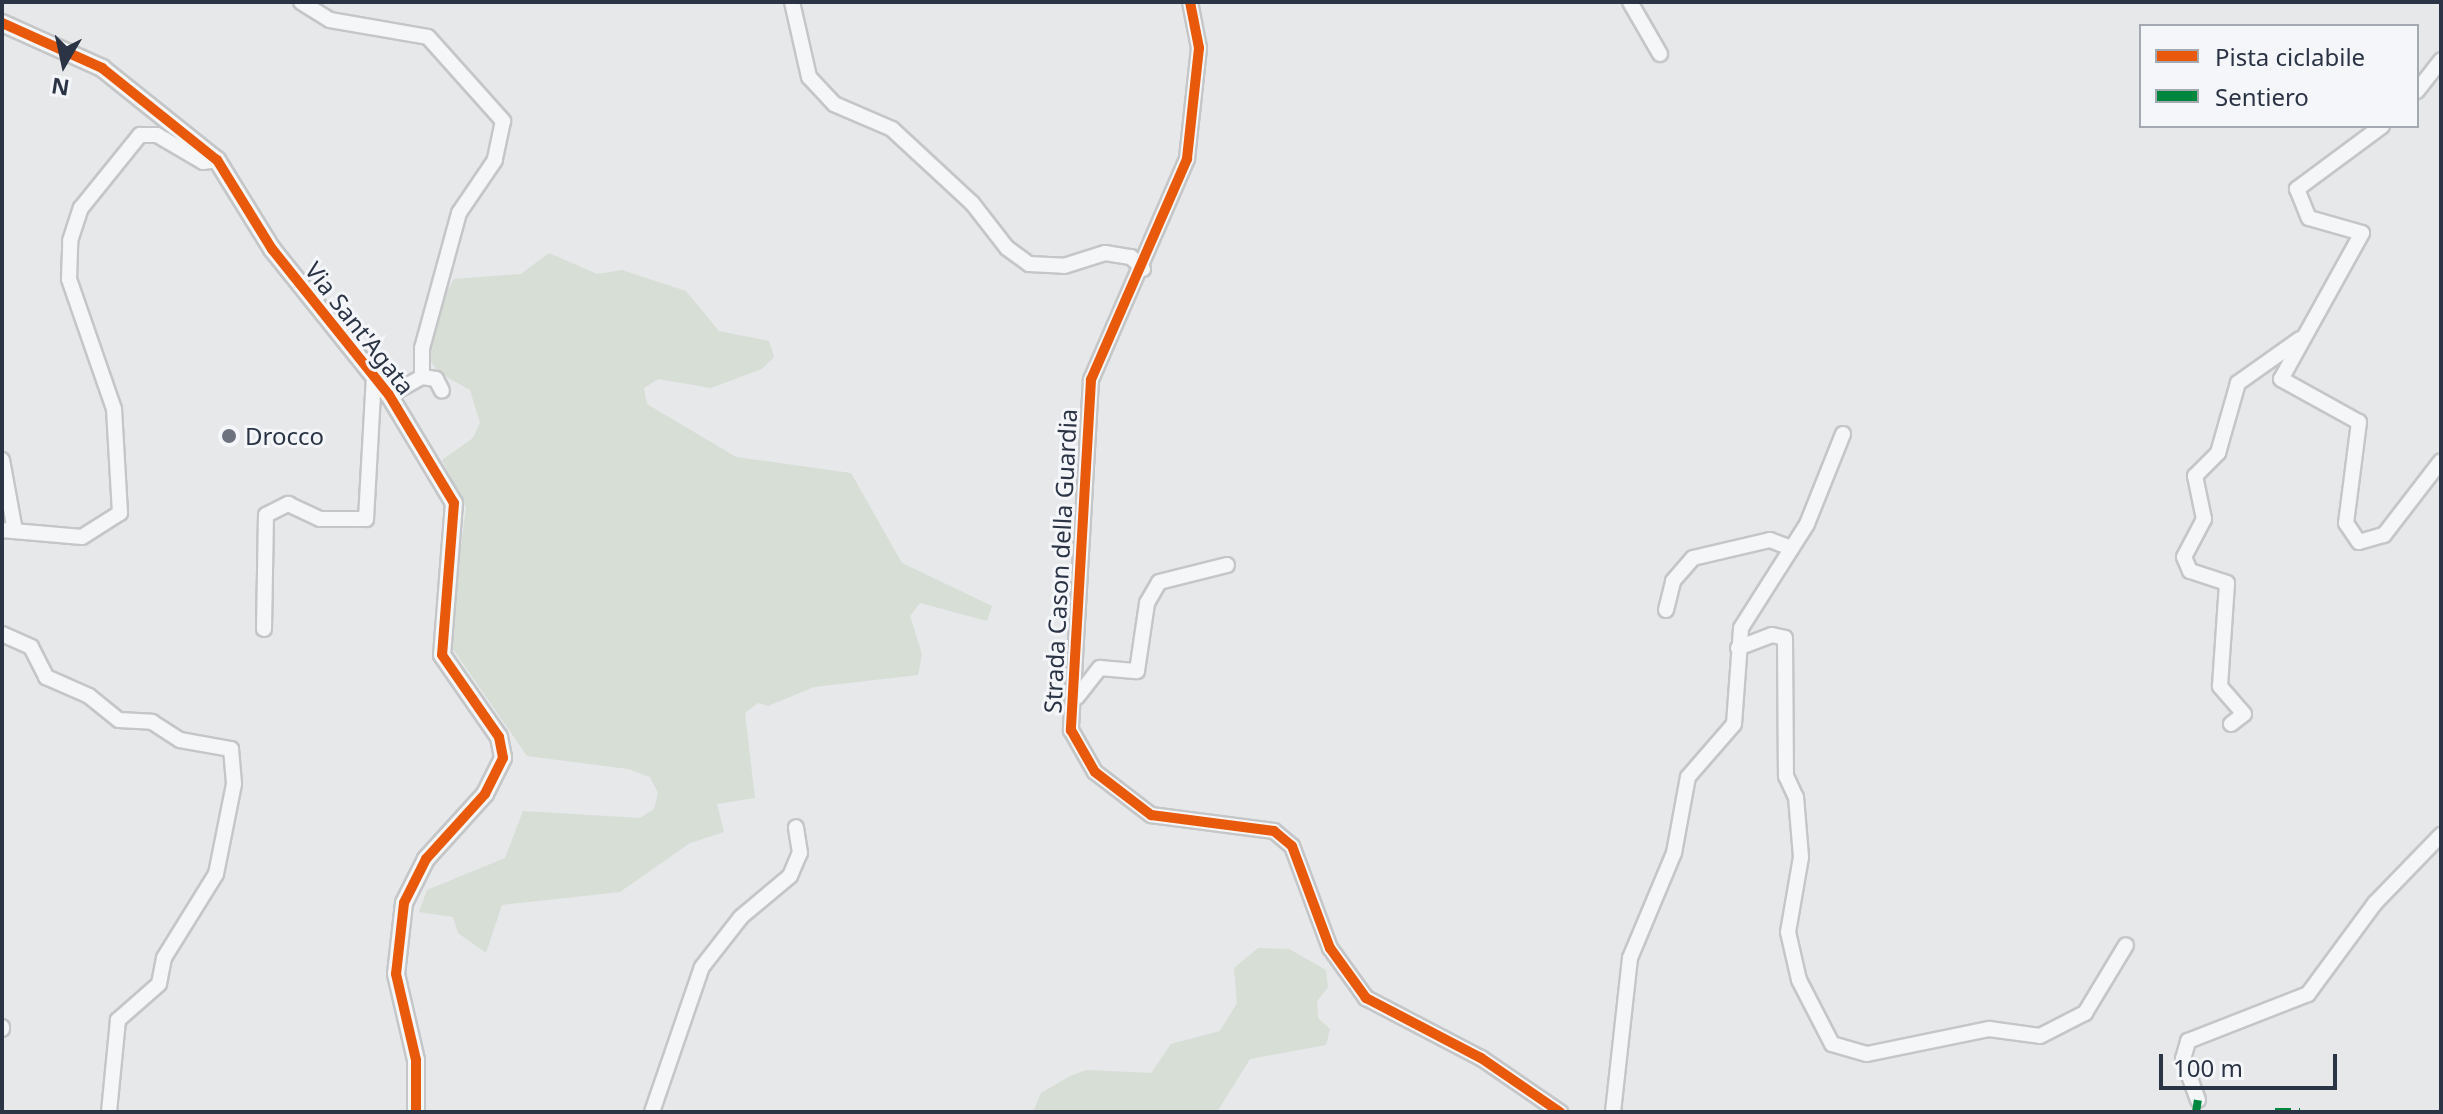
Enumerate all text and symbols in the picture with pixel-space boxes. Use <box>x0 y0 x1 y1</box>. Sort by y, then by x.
north arrow <box>24 24 104 104</box>
legend <box>2139 24 2419 128</box>
text: Pista ciclabile <box>2215 40 2365 73</box>
text: N <box>49 71 71 104</box>
text: Sentiero <box>2215 80 2309 113</box>
street label: Via Sant'Agata <box>299 256 421 400</box>
street label: Strada Cason della Guardia <box>1038 408 1082 714</box>
place label: Drocco <box>245 422 324 450</box>
marker: Drocco <box>220 427 238 445</box>
scale bar <box>2163 1038 2341 1088</box>
text: 100 m <box>2173 1051 2243 1084</box>

